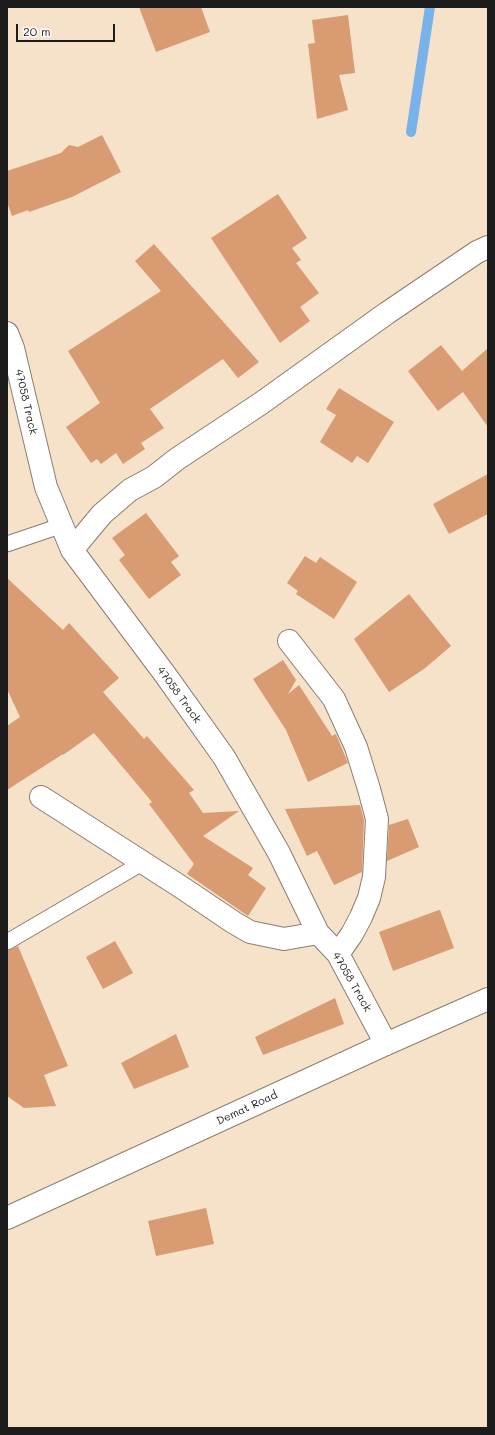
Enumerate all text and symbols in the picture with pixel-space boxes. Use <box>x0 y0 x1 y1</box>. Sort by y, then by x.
scale bar <box>18 16 117 42</box>
text: 20 m <box>23 23 51 39</box>
street label: 47058 Track <box>12 368 40 436</box>
street label: 47058 Track <box>154 664 204 726</box>
street label: 47058 Track <box>330 950 374 1014</box>
street label: Demat Road <box>214 1088 280 1128</box>

